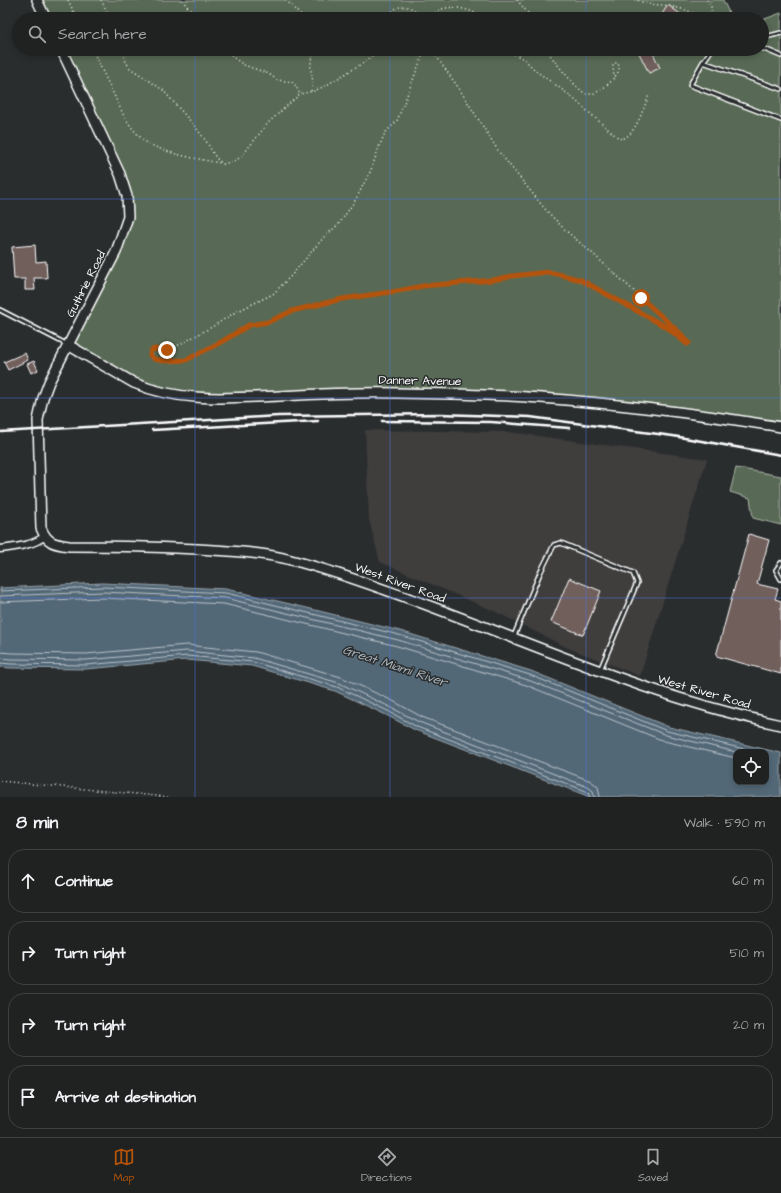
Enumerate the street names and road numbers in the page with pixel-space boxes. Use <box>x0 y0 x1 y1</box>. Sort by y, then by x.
street label: Guthrie Road <box>62 248 110 320</box>
street label: Danner Avenue <box>378 372 462 390</box>
street label: West River Road <box>352 559 448 607</box>
street label: West River Road <box>656 671 752 713</box>

